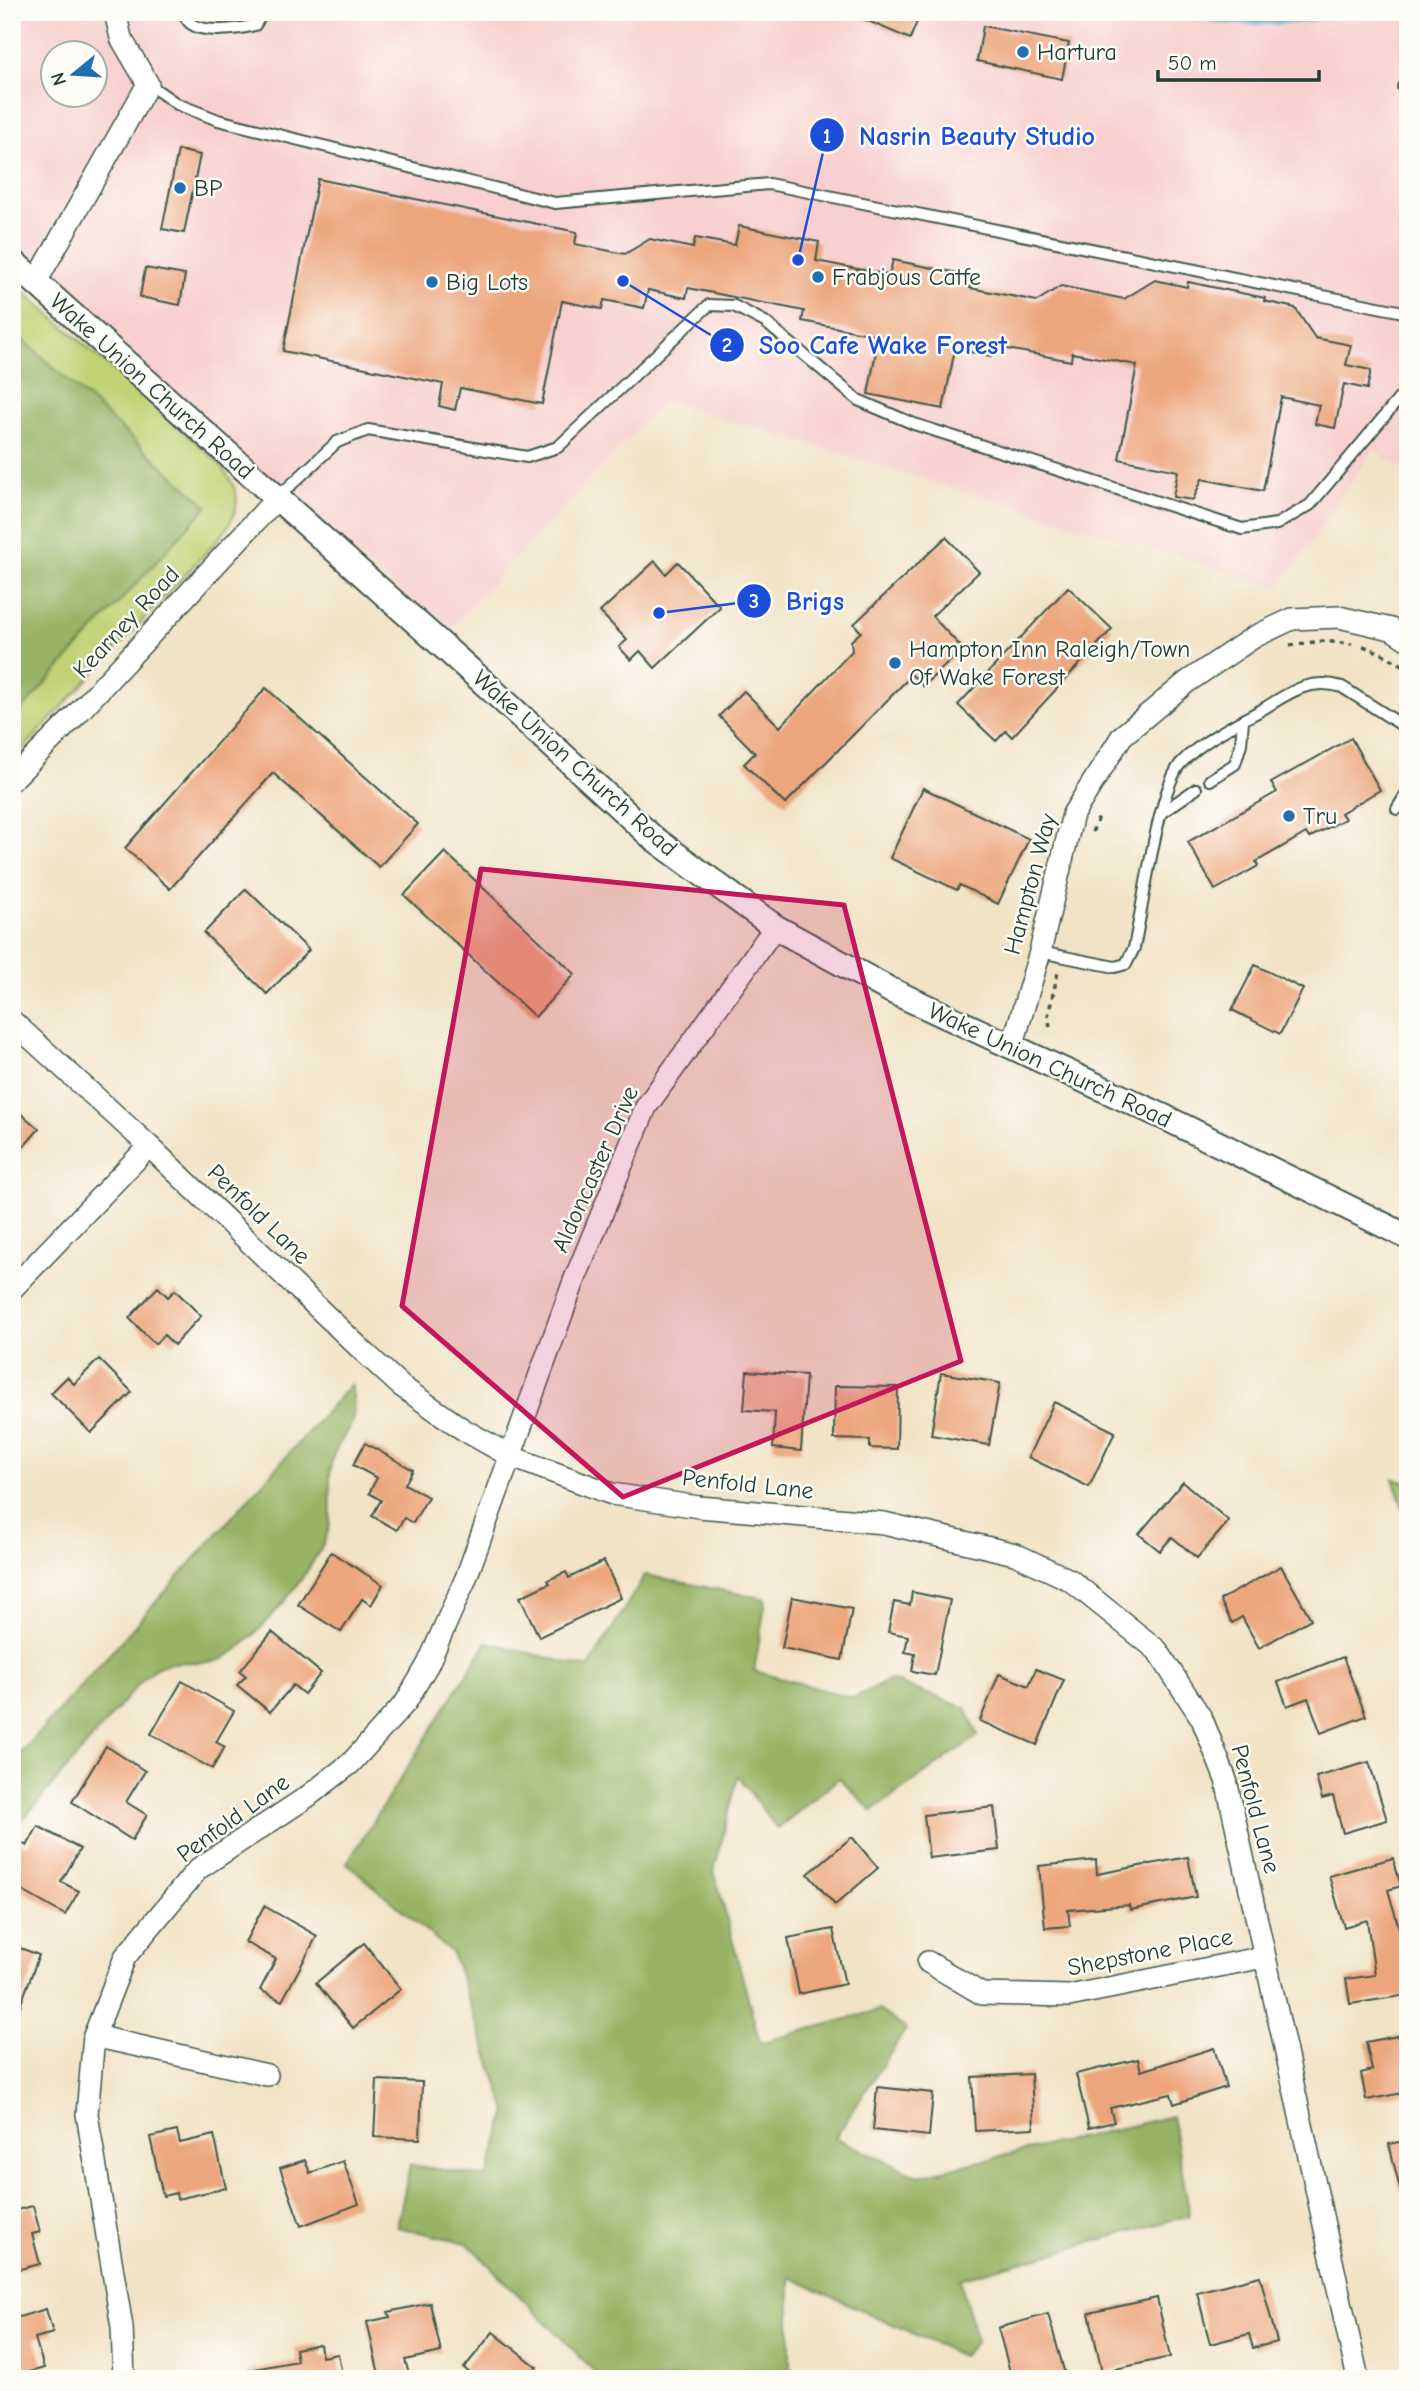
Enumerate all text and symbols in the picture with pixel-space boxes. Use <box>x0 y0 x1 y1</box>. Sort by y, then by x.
north arrow <box>38 38 108 108</box>
place label: Hartura <box>1037 38 1117 66</box>
scale bar <box>1158 38 1318 82</box>
marker: Hartura <box>1015 44 1031 60</box>
text: 50 m <box>1168 51 1217 75</box>
text: N <box>46 70 71 88</box>
callout: Nasrin Beauty Studio <box>810 112 1109 159</box>
text: Nasrin Beauty Studio <box>859 122 1095 152</box>
text: 1 <box>823 124 831 148</box>
place label: BP <box>194 174 222 202</box>
marker: BP <box>172 180 188 196</box>
place label: Frabjous Catfe <box>832 263 981 291</box>
place label: Big Lots <box>446 268 528 296</box>
marker: Frabjous Catfe <box>810 269 826 285</box>
marker: Big Lots <box>424 274 440 290</box>
street label: Wake Union Church Road <box>44 287 260 485</box>
callout: Soo Cafe Wake Forest <box>710 321 1021 368</box>
text: Soo Cafe Wake Forest <box>759 331 1007 361</box>
text: 2 <box>722 333 732 357</box>
street label: Kearney Road <box>67 560 185 684</box>
callout: Brigs <box>737 577 858 624</box>
text: Brigs <box>786 587 844 617</box>
text: 3 <box>749 589 759 613</box>
place label: Hampton Inn Raleigh/Town Of Wake Forest <box>909 635 1190 691</box>
marker: Hampton Inn Raleigh/Town Of Wake Forest <box>887 655 903 671</box>
street label: Wake Union Church Road <box>467 664 683 862</box>
place label: Tru <box>1303 802 1337 830</box>
marker: Tru <box>1281 808 1297 824</box>
street label: Hampton Way <box>998 810 1062 957</box>
street label: Wake Union Church Road <box>924 996 1176 1134</box>
street label: Aldoncaster Drive <box>546 1081 644 1257</box>
street label: Penfold Lane <box>202 1158 316 1270</box>
street label: Penfold Lane <box>681 1463 815 1505</box>
street label: Penfold Lane <box>1225 1742 1287 1876</box>
street label: Penfold Lane <box>171 1768 295 1868</box>
street label: Shepstone Place <box>1065 1922 1235 1982</box>

